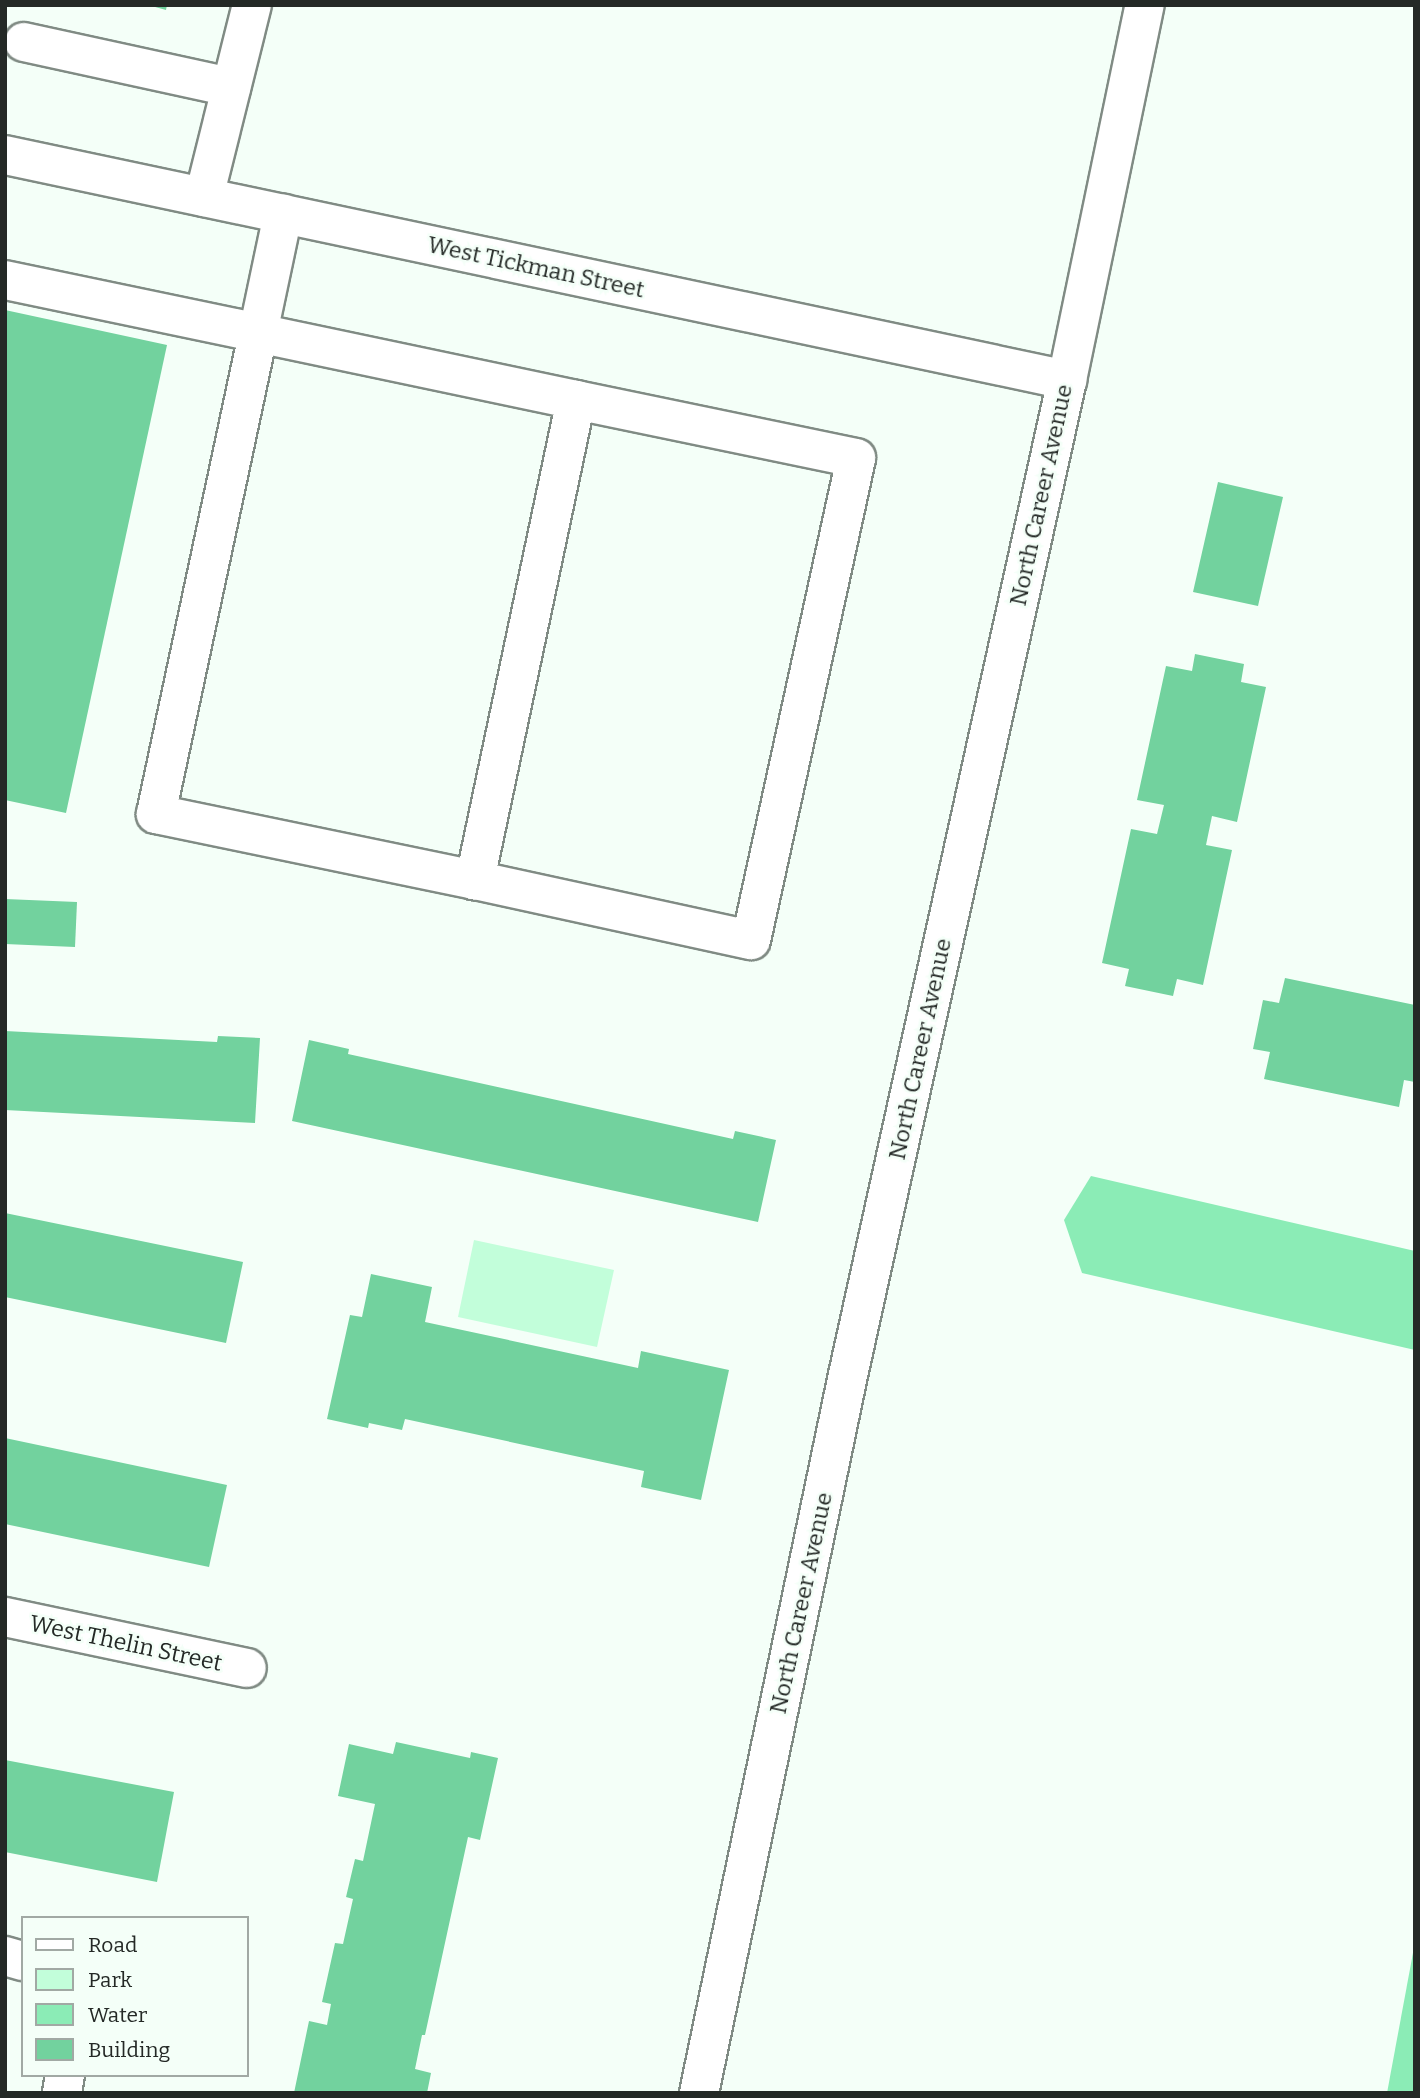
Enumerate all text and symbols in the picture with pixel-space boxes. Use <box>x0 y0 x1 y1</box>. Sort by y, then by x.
street label: West Tickman Street <box>425 231 647 303</box>
street label: North Career Avenue <box>1004 382 1078 608</box>
street label: North Career Avenue <box>883 936 957 1162</box>
street label: North Career Avenue <box>764 1490 838 1716</box>
street label: West Thelin Street <box>27 1609 225 1677</box>
legend <box>21 1916 248 2077</box>
text: Road <box>88 1932 137 1958</box>
text: Park <box>88 1967 132 1993</box>
text: Water <box>88 2002 147 2028</box>
text: Building <box>88 2037 170 2063</box>

